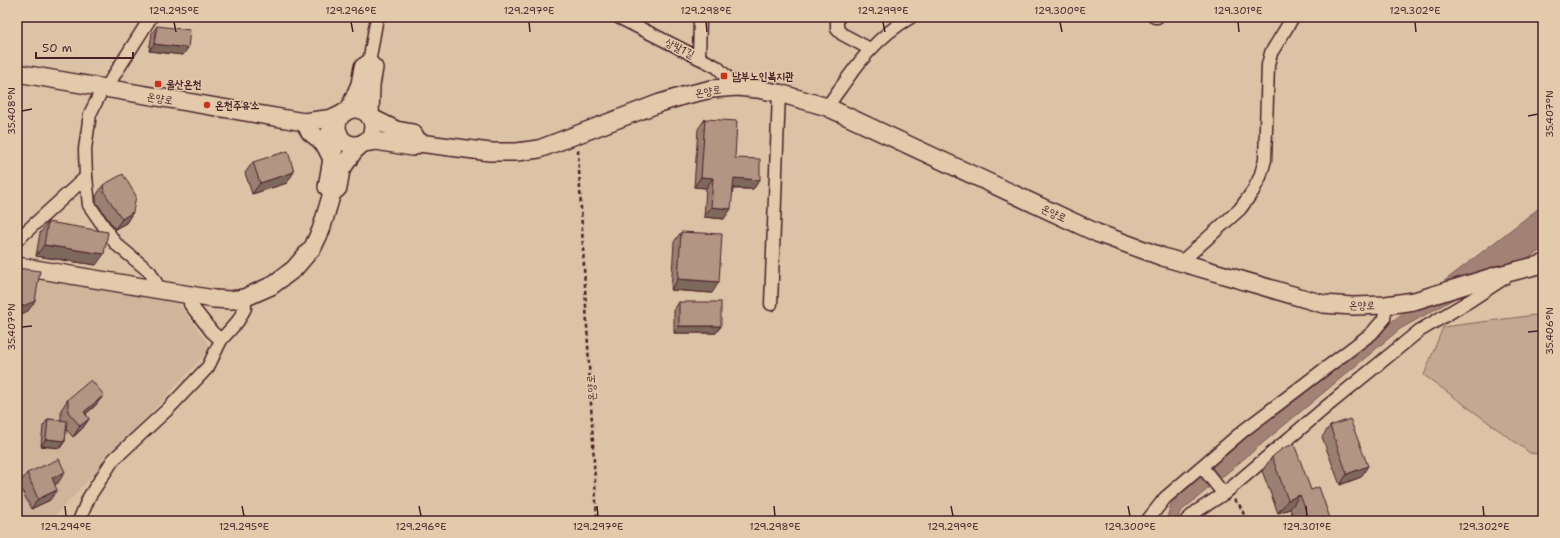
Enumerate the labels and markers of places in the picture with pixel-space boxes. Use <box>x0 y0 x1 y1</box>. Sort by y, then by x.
place label: 남부노인복지관 <box>732 69 794 84</box>
marker: 남부노인복지관 <box>719 71 729 81</box>
place label: 울산온천 <box>166 77 202 92</box>
marker: 울산온천 <box>153 79 163 89</box>
place label: 온천주유소 <box>215 98 259 113</box>
marker: 온천주유소 <box>202 100 212 110</box>

